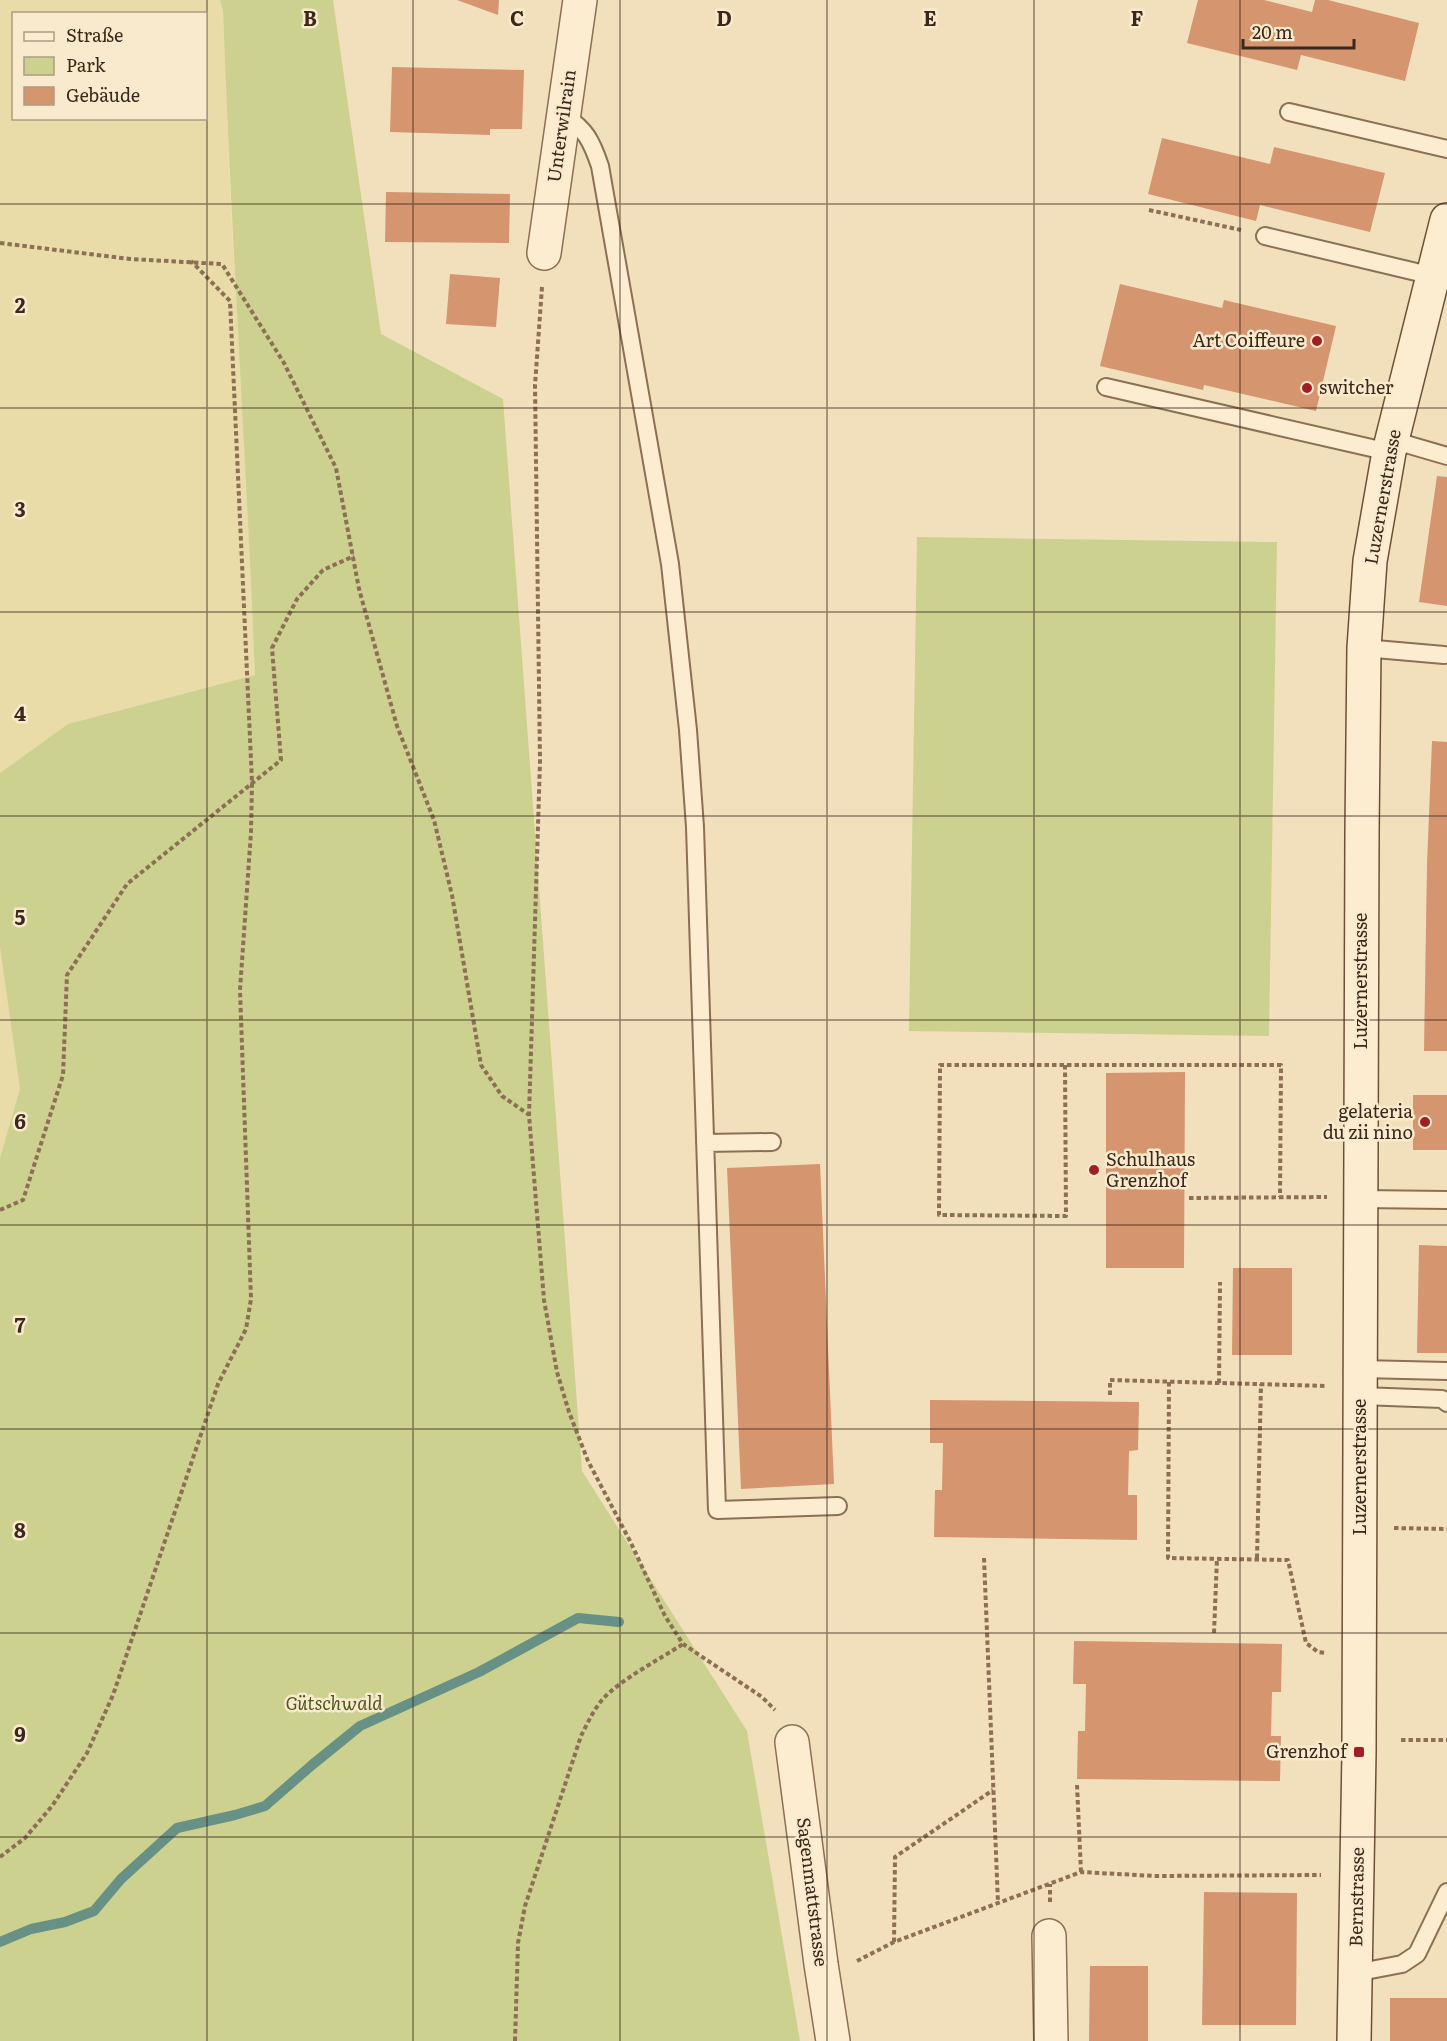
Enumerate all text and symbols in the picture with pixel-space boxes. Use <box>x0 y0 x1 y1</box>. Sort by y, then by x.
text: B <box>303 2 317 32</box>
text: C <box>510 2 524 32</box>
text: D <box>716 2 732 32</box>
text: E <box>923 2 937 32</box>
text: F <box>1131 2 1144 32</box>
legend <box>12 12 207 120</box>
scale bar <box>1243 12 1354 50</box>
text: 20 m <box>1252 18 1293 45</box>
text: Straße <box>66 21 123 48</box>
text: Park <box>66 51 107 78</box>
street label: Unterwilrain <box>539 67 582 184</box>
text: Gebäude <box>66 81 140 108</box>
text: 2 <box>15 289 26 319</box>
place label: Art Coiffeure <box>1193 326 1305 353</box>
marker: Art Coiffeure <box>1310 334 1324 348</box>
place label: switcher <box>1319 373 1394 400</box>
marker: switcher <box>1300 381 1314 395</box>
street label: Luzernerstrasse <box>1356 427 1407 567</box>
text: 3 <box>14 493 26 523</box>
text: 4 <box>14 697 26 727</box>
text: 5 <box>15 901 26 931</box>
street label: Luzernerstrasse <box>1346 913 1373 1049</box>
place label: gelateria du zii nino <box>1323 1097 1413 1145</box>
text: 6 <box>14 1105 26 1135</box>
marker: gelateria du zii nino <box>1418 1115 1432 1129</box>
place label: Schulhaus Grenzhof <box>1106 1145 1195 1193</box>
marker: Schulhaus Grenzhof <box>1087 1163 1101 1177</box>
text: 7 <box>15 1309 26 1339</box>
street label: Luzernerstrasse <box>1345 1399 1372 1535</box>
text: 8 <box>14 1514 26 1544</box>
park label: Gütschwald <box>286 1689 383 1716</box>
text: 9 <box>14 1718 26 1748</box>
place label: Grenzhof <box>1266 1737 1349 1764</box>
marker: Grenzhof <box>1352 1745 1366 1759</box>
street label: Sagenmattstrasse <box>791 1816 836 1968</box>
street label: Bernstrasse <box>1341 1847 1370 1947</box>

